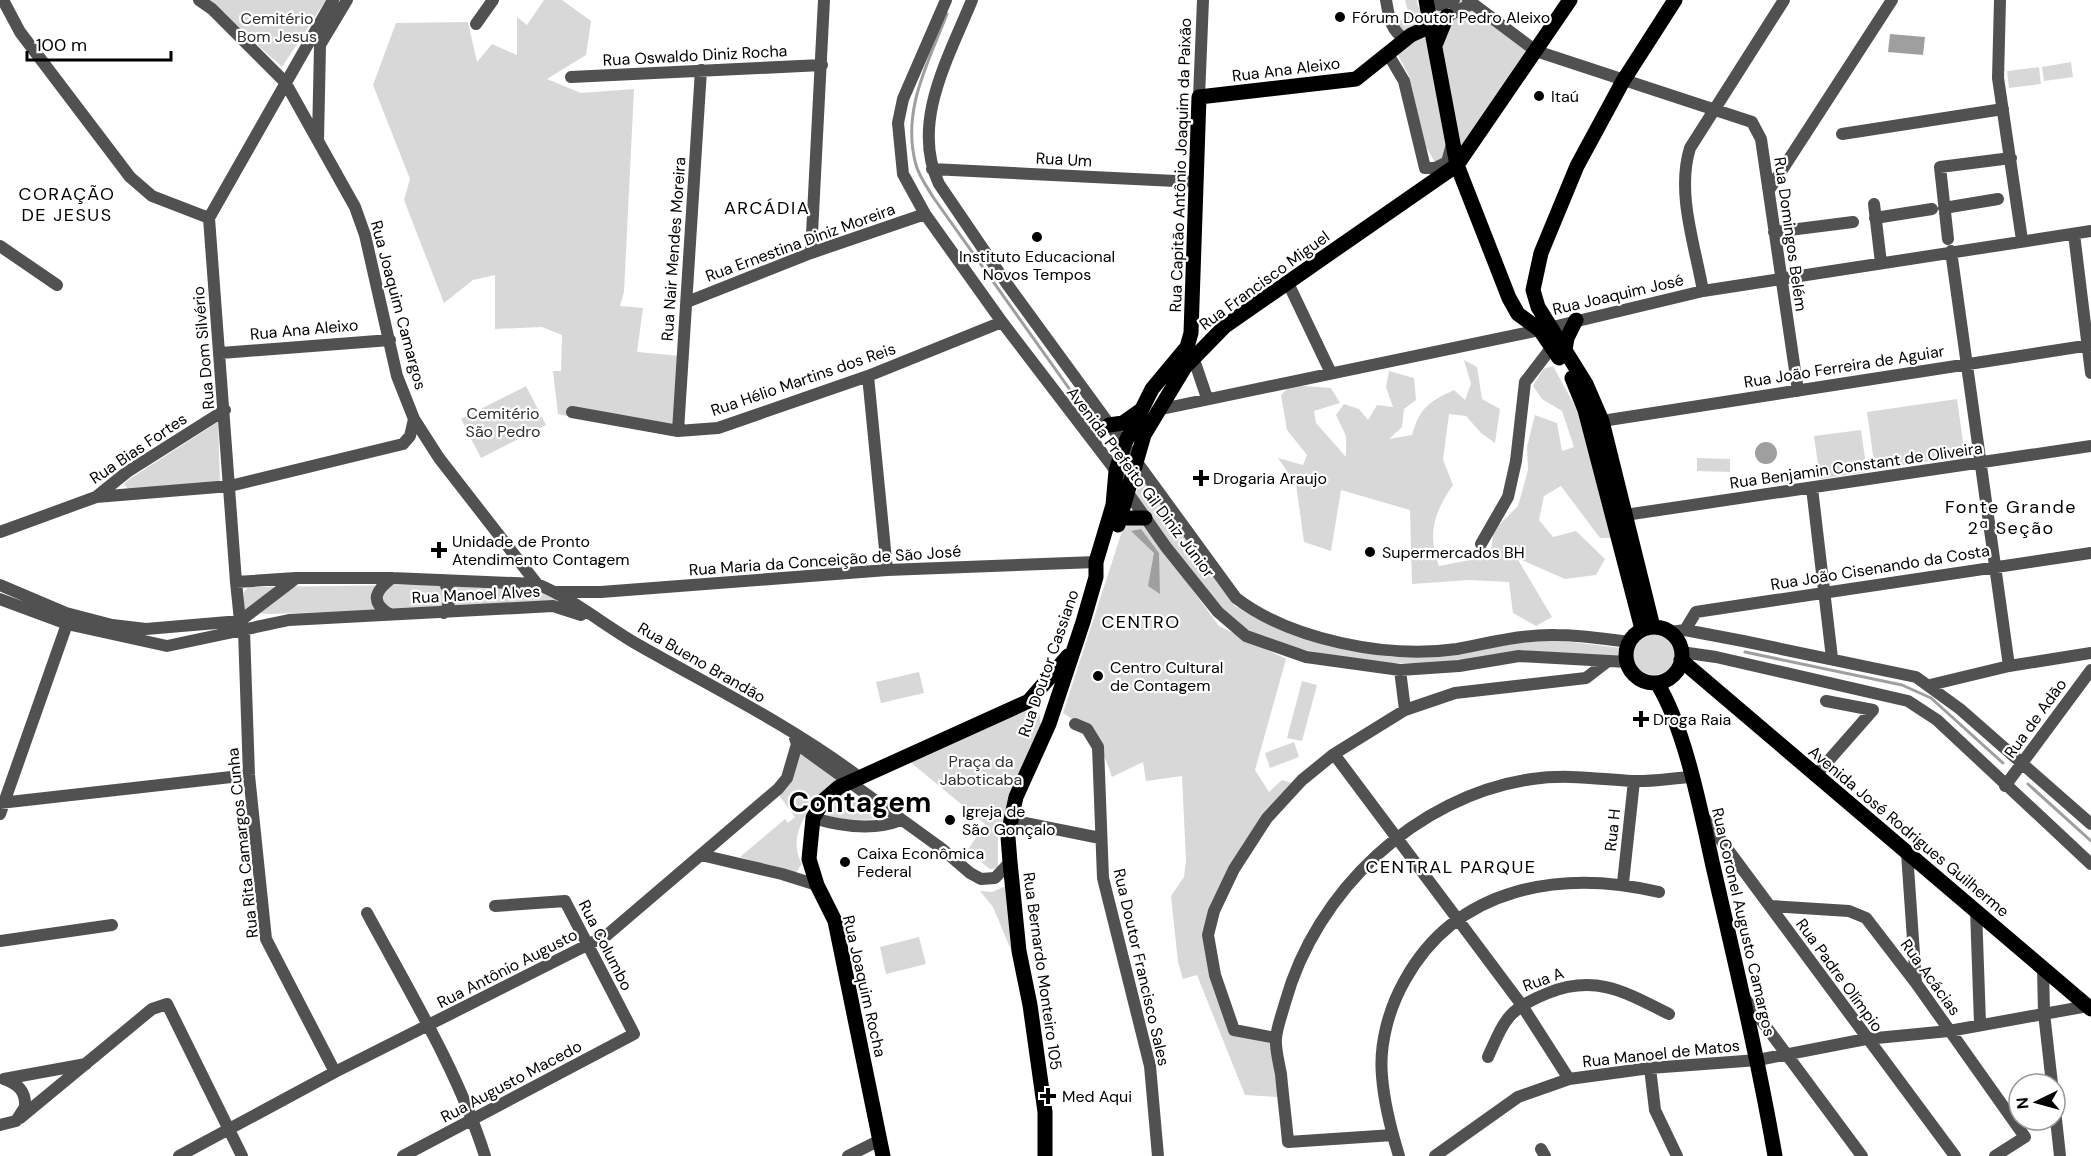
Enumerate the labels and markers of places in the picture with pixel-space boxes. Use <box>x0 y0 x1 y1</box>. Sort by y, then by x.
place label: Fórum Doutor Pedro Aleixo <box>1352 7 1550 28</box>
marker: Fórum Doutor Pedro Aleixo <box>1333 10 1347 24</box>
place label: Itaú <box>1551 86 1579 107</box>
marker: Itaú <box>1532 89 1546 103</box>
marker: Instituto Educacional Novos Tempos <box>1030 230 1044 244</box>
place label: Instituto Educacional Novos Tempos <box>959 246 1115 285</box>
place label: Drogaria Araujo <box>1213 468 1327 489</box>
marker: Drogaria Araujo <box>1194 471 1208 485</box>
place label: Unidade de Pronto Atendimento Contagem <box>452 531 630 570</box>
marker: Unidade de Pronto Atendimento Contagem <box>430 541 448 559</box>
place label: Supermercados BH <box>1382 542 1525 563</box>
marker: Supermercados BH <box>1363 545 1377 559</box>
place label: Centro Cultural de Contagem <box>1110 657 1223 696</box>
marker: Centro Cultural de Contagem <box>1091 669 1105 683</box>
place label: Droga Raia <box>1653 709 1731 730</box>
marker: Droga Raia <box>1634 712 1648 726</box>
place label: Igreja de São Gonçalo <box>962 801 1055 840</box>
marker: Igreja de São Gonçalo <box>943 813 957 827</box>
place label: Caixa Econômica Federal <box>857 843 984 882</box>
marker: Caixa Econômica Federal <box>838 855 852 869</box>
place label: Med Aqui <box>1062 1086 1132 1107</box>
marker: Med Aqui <box>1039 1087 1057 1105</box>

